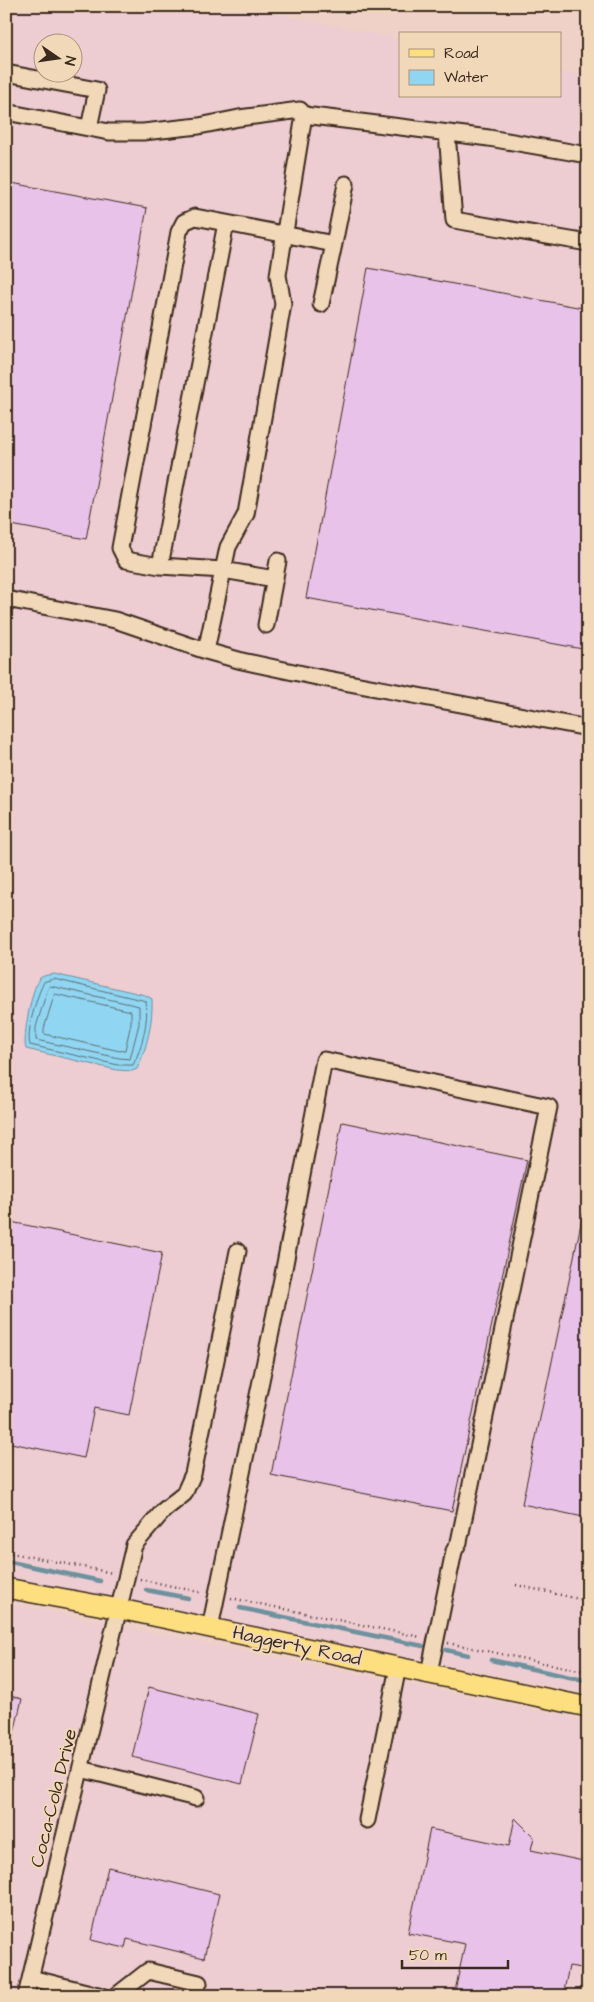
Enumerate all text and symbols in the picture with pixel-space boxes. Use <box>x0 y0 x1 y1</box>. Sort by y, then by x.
north arrow <box>32 32 82 82</box>
legend <box>399 32 562 98</box>
text: Road <box>444 43 479 64</box>
text: N <box>59 54 80 67</box>
text: Water <box>444 67 488 88</box>
street label: Haggerty Road <box>230 1619 364 1674</box>
street label: Coca-Cola Drive <box>24 1726 84 1870</box>
scale bar <box>402 1937 508 1969</box>
text: 50 m <box>409 1945 447 1966</box>

